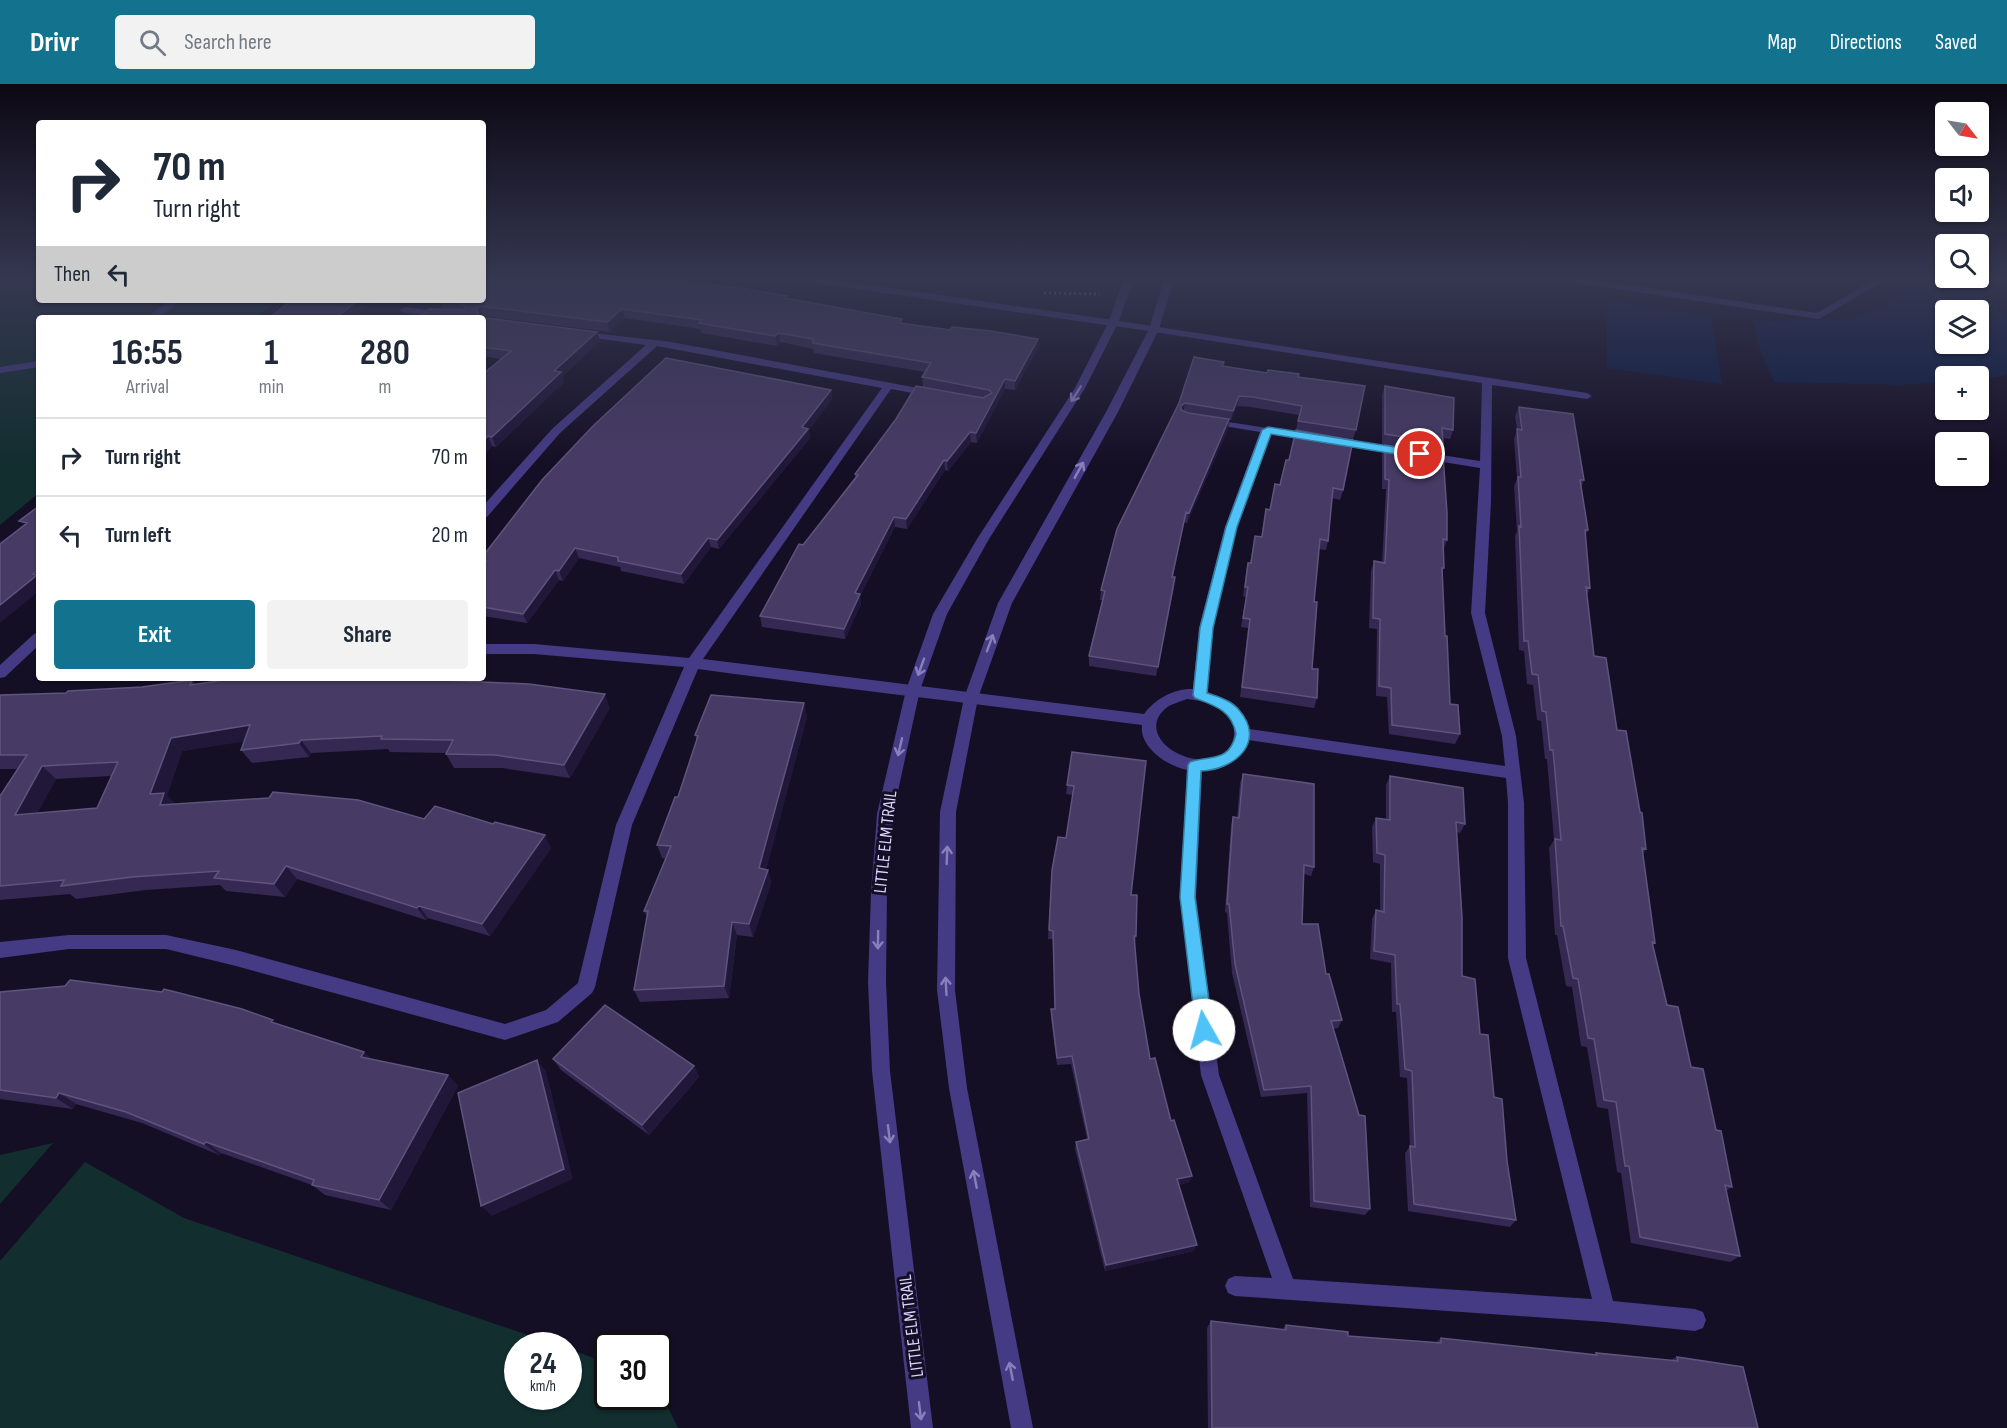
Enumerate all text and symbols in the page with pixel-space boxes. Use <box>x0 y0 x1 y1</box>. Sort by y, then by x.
search box <box>115 15 535 69</box>
text: Drivr <box>30 26 79 59</box>
icon: search <box>136 26 169 59</box>
text: Search here <box>184 29 272 56</box>
text: Map <box>1767 30 1797 55</box>
text: Directions <box>1830 30 1902 55</box>
text: Saved <box>1935 30 1977 55</box>
north arrow <box>1935 102 1989 156</box>
map controls <box>1935 102 1989 486</box>
text: 70 m <box>153 142 226 193</box>
icon: right <box>54 144 132 222</box>
button: sound <box>1935 168 1989 222</box>
text: Turn right <box>153 193 240 225</box>
button: search <box>1935 234 1989 288</box>
icon: left <box>102 258 135 291</box>
text: Then <box>54 261 90 288</box>
button: layers <box>1935 300 1989 354</box>
text: 16:55 <box>112 332 183 375</box>
text: 1 <box>264 332 278 375</box>
text: 280 <box>360 332 410 375</box>
button: + <box>1935 366 1989 420</box>
text: Arrival <box>126 375 169 399</box>
text: min <box>259 375 284 399</box>
text: m <box>379 375 391 399</box>
one-way arrow <box>1069 385 1082 402</box>
pin <box>1394 428 1445 479</box>
button: − <box>1935 432 1989 486</box>
icon: arrive <box>1403 437 1436 470</box>
icon: right <box>54 441 87 474</box>
text: Turn right <box>105 444 181 471</box>
text: 70 m <box>432 444 468 471</box>
one-way arrow <box>1073 462 1085 479</box>
icon: left <box>54 519 87 552</box>
text: Turn left <box>105 522 171 549</box>
text: 20 m <box>432 522 468 549</box>
button: Exit <box>54 600 255 669</box>
button: Share <box>267 600 468 669</box>
one-way arrow <box>986 635 997 653</box>
one-way arrow <box>915 657 926 676</box>
one-way arrow <box>894 736 905 756</box>
street label: LITTLE ELM TRAIL <box>870 789 901 894</box>
one-way arrow <box>941 845 953 865</box>
one-way arrow <box>872 929 883 949</box>
one-way arrow <box>941 977 952 997</box>
position arrow <box>1172 998 1236 1062</box>
one-way arrow <box>883 1124 894 1144</box>
one-way arrow <box>969 1170 980 1189</box>
street label: LITTLE ELM TRAIL <box>895 1273 928 1378</box>
speed limit sign: 30 <box>594 1332 672 1410</box>
text: 24 <box>530 1346 556 1382</box>
one-way arrow <box>1005 1361 1016 1381</box>
text: km/h <box>530 1377 556 1396</box>
one-way arrow <box>915 1401 926 1421</box>

